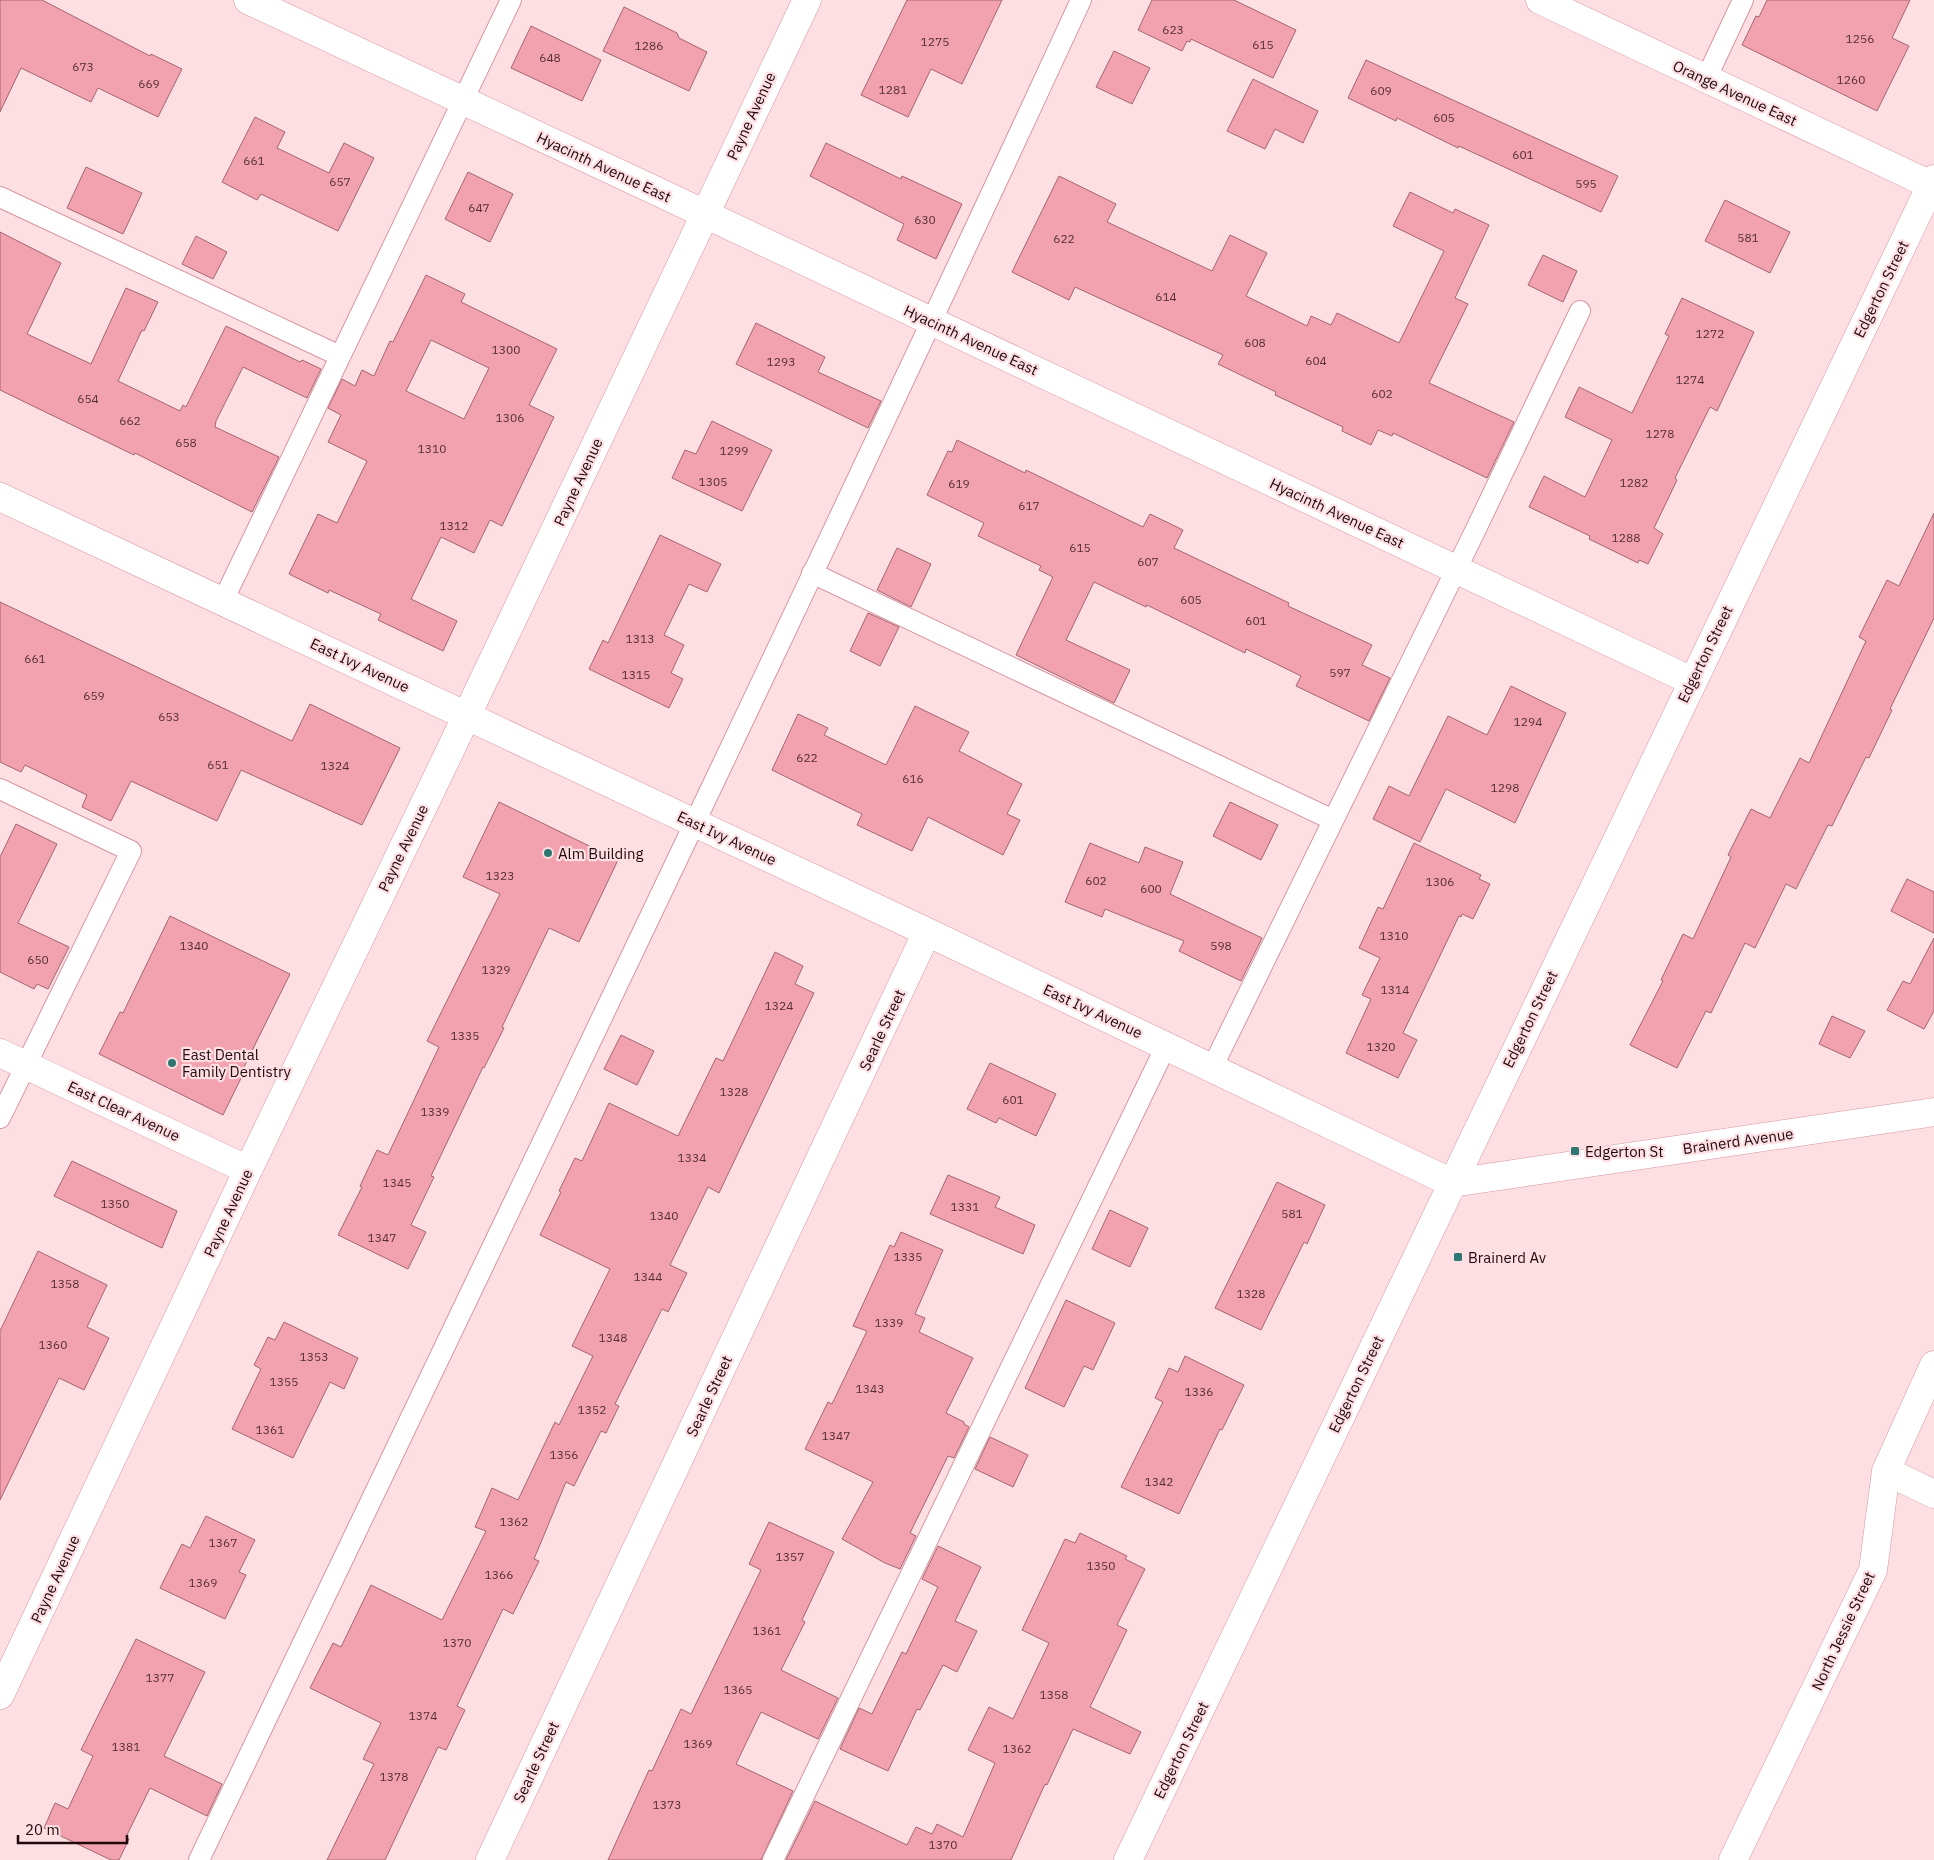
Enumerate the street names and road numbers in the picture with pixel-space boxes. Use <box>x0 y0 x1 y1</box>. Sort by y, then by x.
street label: Orange Avenue East <box>1670 56 1800 130</box>
street label: Payne Avenue <box>722 69 780 163</box>
street label: Hyacinth Avenue East <box>534 128 674 206</box>
street label: Edgerton Street <box>1849 237 1913 341</box>
street label: Hyacinth Avenue East <box>901 301 1041 379</box>
street label: Payne Avenue <box>549 435 607 529</box>
street label: Hyacinth Avenue East <box>1267 474 1407 552</box>
street label: Edgerton Street <box>1673 602 1737 706</box>
street label: East Ivy Avenue <box>307 634 413 696</box>
street label: Payne Avenue <box>374 801 432 895</box>
street label: East Ivy Avenue <box>674 807 780 869</box>
street label: Edgerton Street <box>1498 967 1562 1071</box>
street label: East Ivy Avenue <box>1040 980 1146 1042</box>
street label: Searle Street <box>855 986 909 1074</box>
street label: East Clear Avenue <box>65 1077 183 1145</box>
street label: Brainerd Avenue <box>1681 1124 1795 1158</box>
street label: Payne Avenue <box>199 1166 257 1260</box>
street label: Edgerton Street <box>1324 1332 1388 1436</box>
street label: Searle Street <box>682 1352 736 1440</box>
street label: Payne Avenue <box>26 1532 84 1626</box>
street label: North Jessie Street <box>1807 1569 1879 1693</box>
street label: Edgerton Street <box>1149 1698 1213 1802</box>
street label: Searle Street <box>509 1718 563 1806</box>

